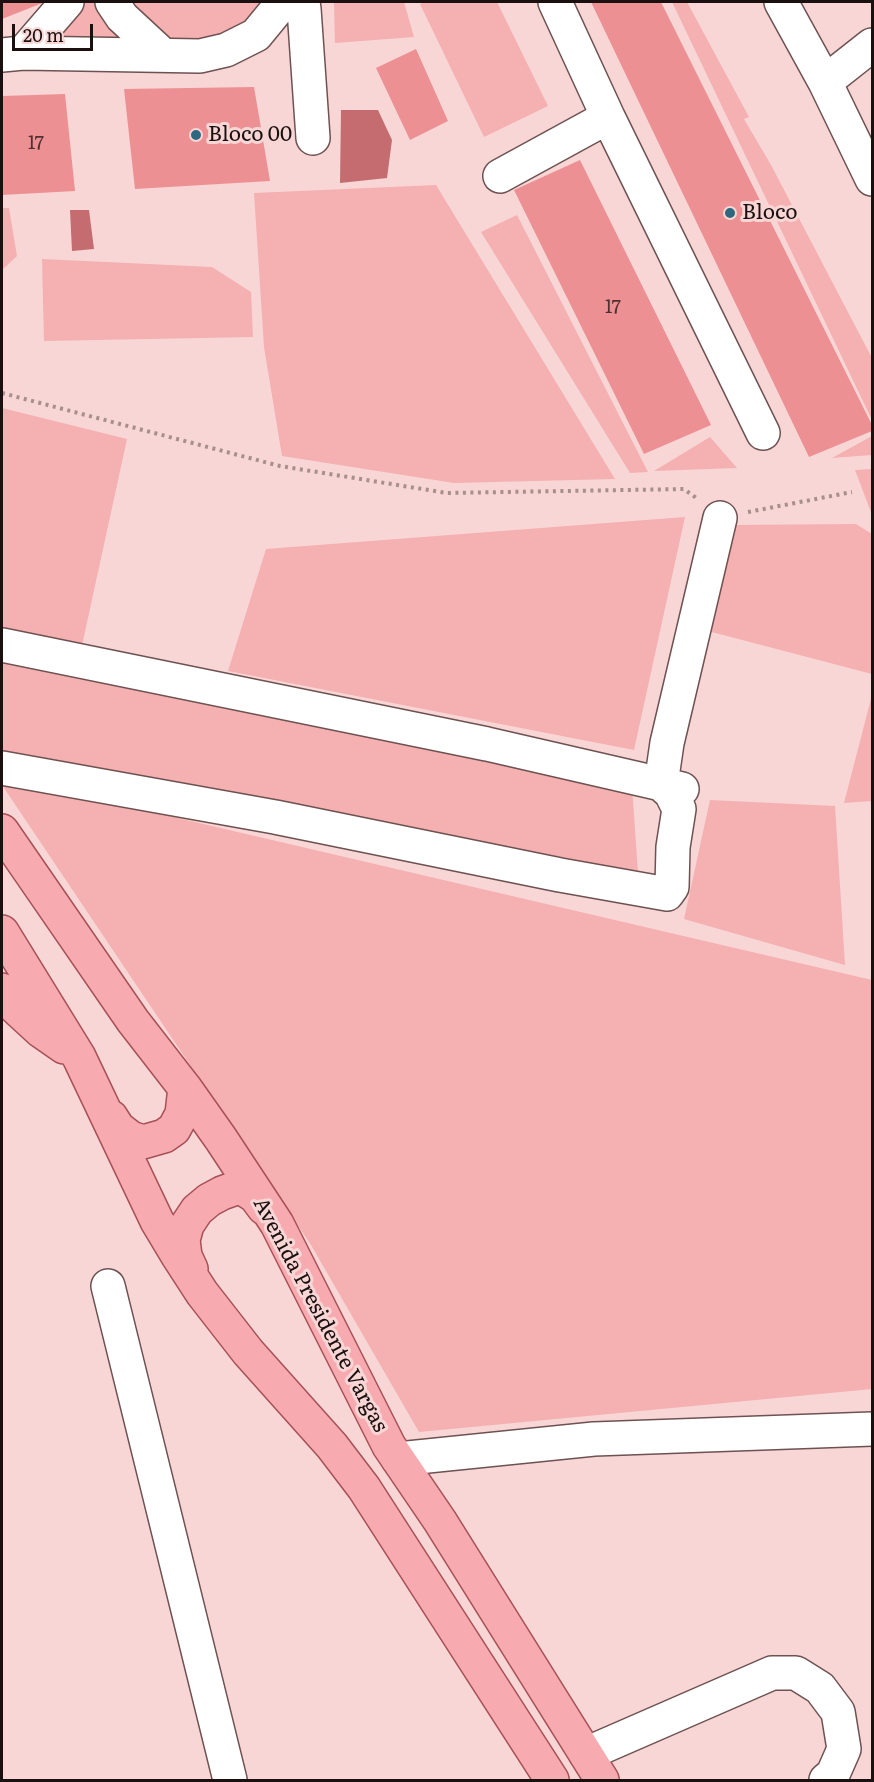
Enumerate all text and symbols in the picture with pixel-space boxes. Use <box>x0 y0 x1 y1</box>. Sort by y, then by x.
scale bar <box>15 12 96 50</box>
text: 20 m <box>23 21 64 48</box>
place label: Bloco 00 <box>208 122 292 148</box>
marker: Bloco 00 <box>189 128 203 142</box>
house number: 17 <box>28 133 44 155</box>
place label: Bloco <box>742 200 798 226</box>
marker: Bloco <box>723 206 737 220</box>
house number: 17 <box>605 297 621 319</box>
street label: Avenida Presidente Vargas <box>247 1193 393 1437</box>

